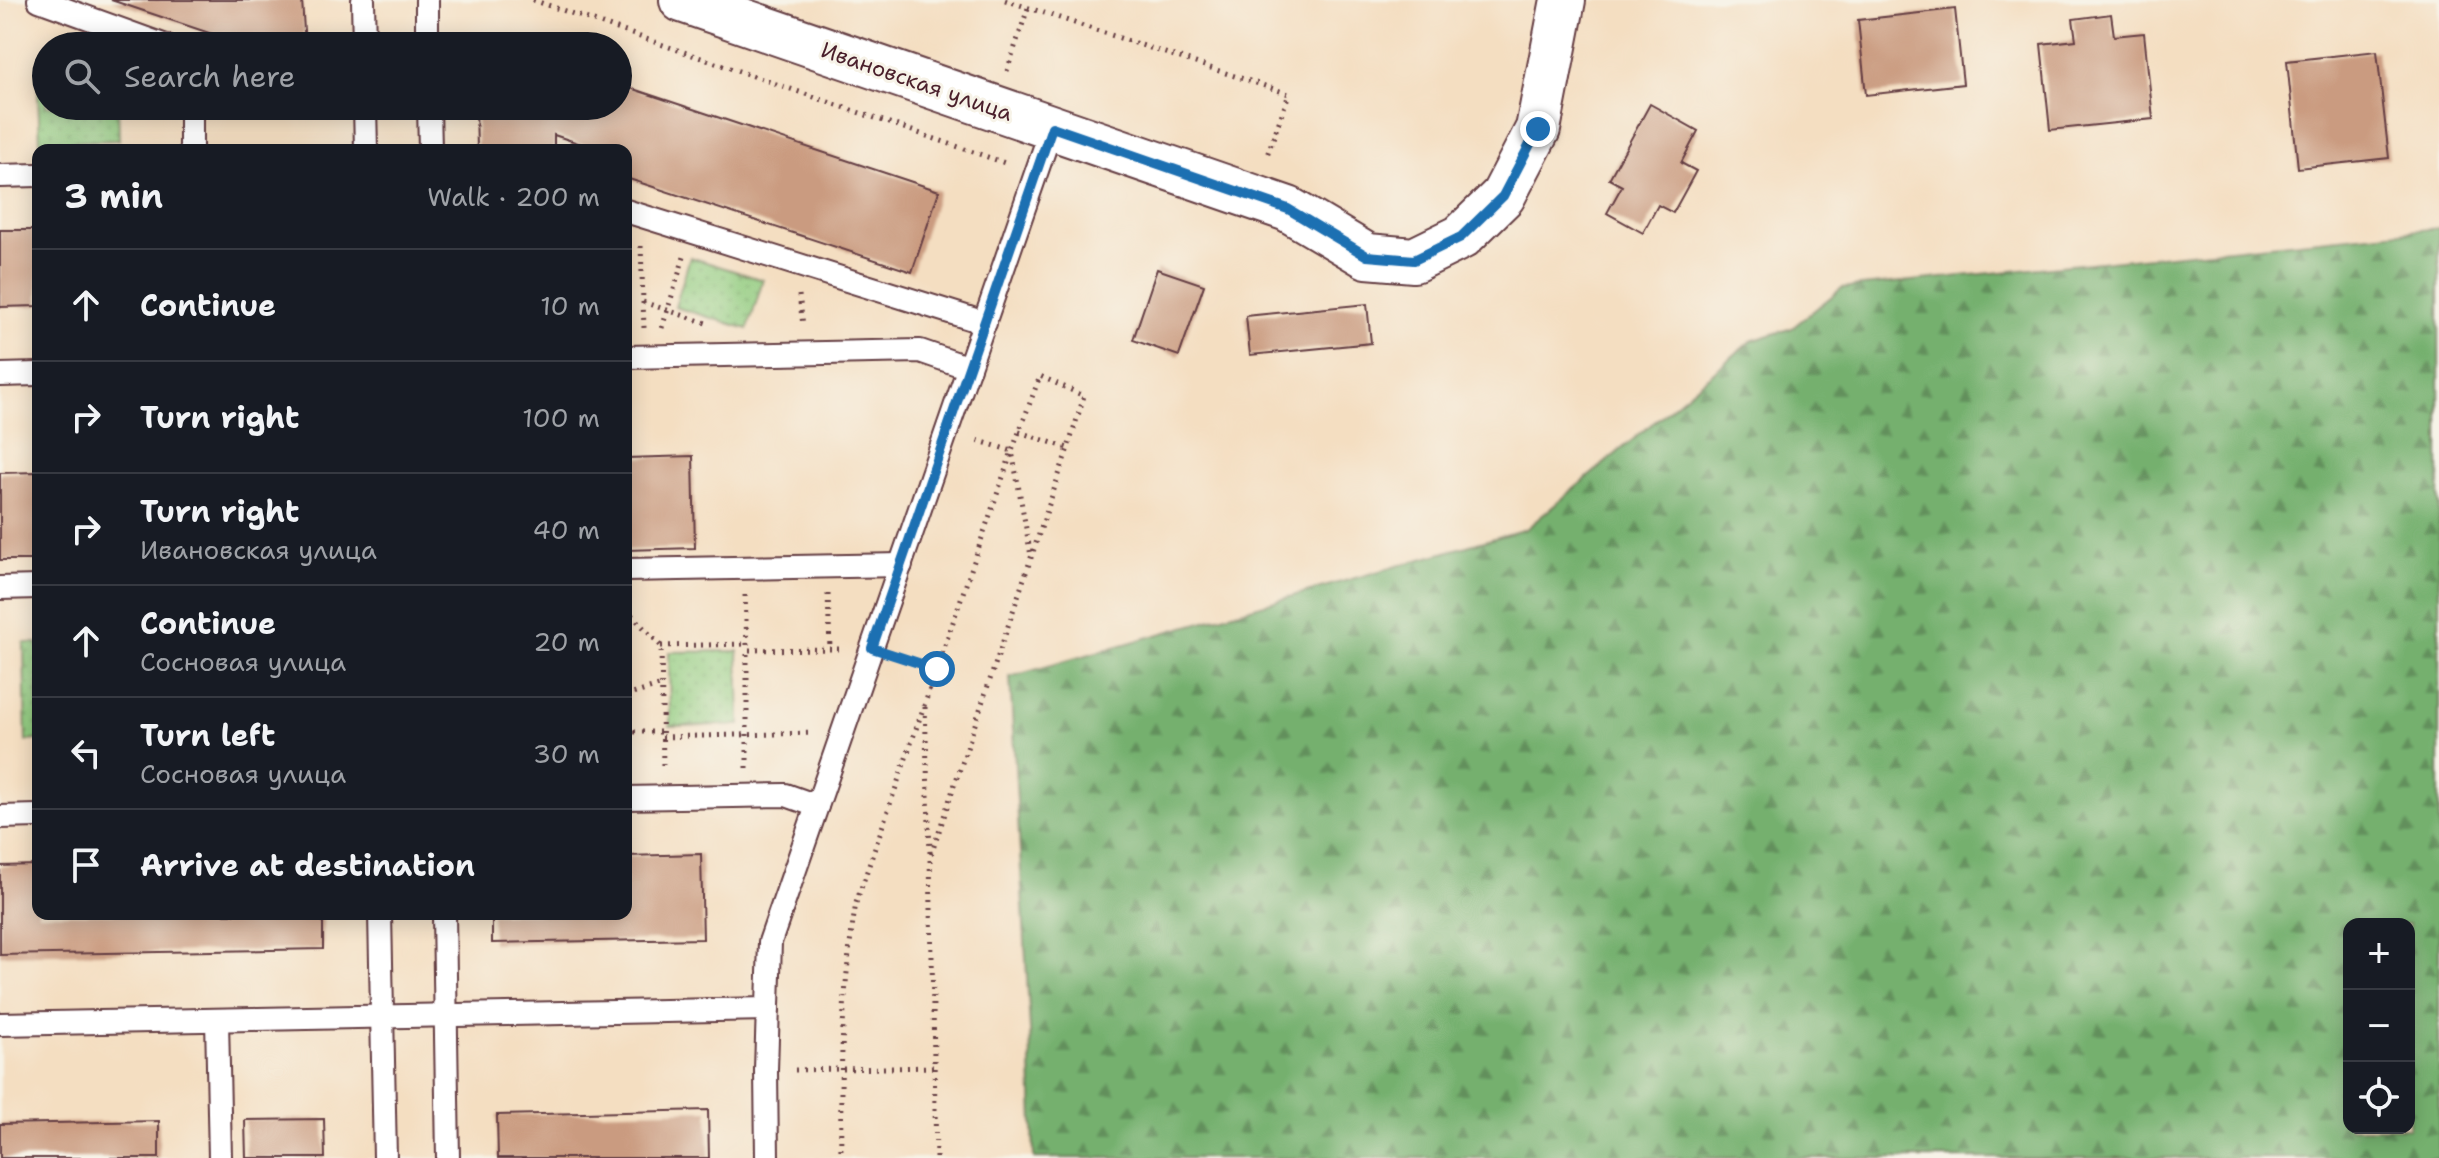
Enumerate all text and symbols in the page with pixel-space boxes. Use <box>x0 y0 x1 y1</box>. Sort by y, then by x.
search box <box>32 32 632 120</box>
street label: Ивановская улица <box>817 35 1017 128</box>
icon: search <box>60 54 104 98</box>
text: Search here <box>124 56 295 97</box>
route end <box>1520 111 1556 147</box>
text: 3 min <box>64 173 163 219</box>
text: Walk · 200 m <box>427 179 600 214</box>
icon: ahead <box>64 283 108 327</box>
text: Continue <box>140 285 276 326</box>
text: 10 m <box>540 288 600 323</box>
icon: right <box>64 395 108 439</box>
text: Turn right <box>140 397 299 438</box>
text: 100 m <box>522 400 600 435</box>
text: Turn right <box>140 491 299 532</box>
icon: right <box>64 507 108 551</box>
text: 40 m <box>533 512 600 547</box>
text: Ивановская улица <box>140 532 377 567</box>
text: Continue <box>140 603 276 644</box>
icon: ahead <box>64 619 108 663</box>
text: 20 m <box>533 624 600 659</box>
text: Сосновая улица <box>140 644 346 679</box>
route start <box>919 651 955 687</box>
text: Turn left <box>140 715 275 756</box>
icon: left <box>64 731 108 775</box>
text: 30 m <box>533 736 600 771</box>
text: Сосновая улица <box>140 756 346 791</box>
icon: arrive <box>64 843 108 887</box>
text: Arrive at destination <box>140 845 475 886</box>
map controls <box>2343 918 2415 1134</box>
button: + <box>2343 918 2415 990</box>
button: − <box>2343 990 2415 1062</box>
button: locate <box>2343 1062 2415 1134</box>

